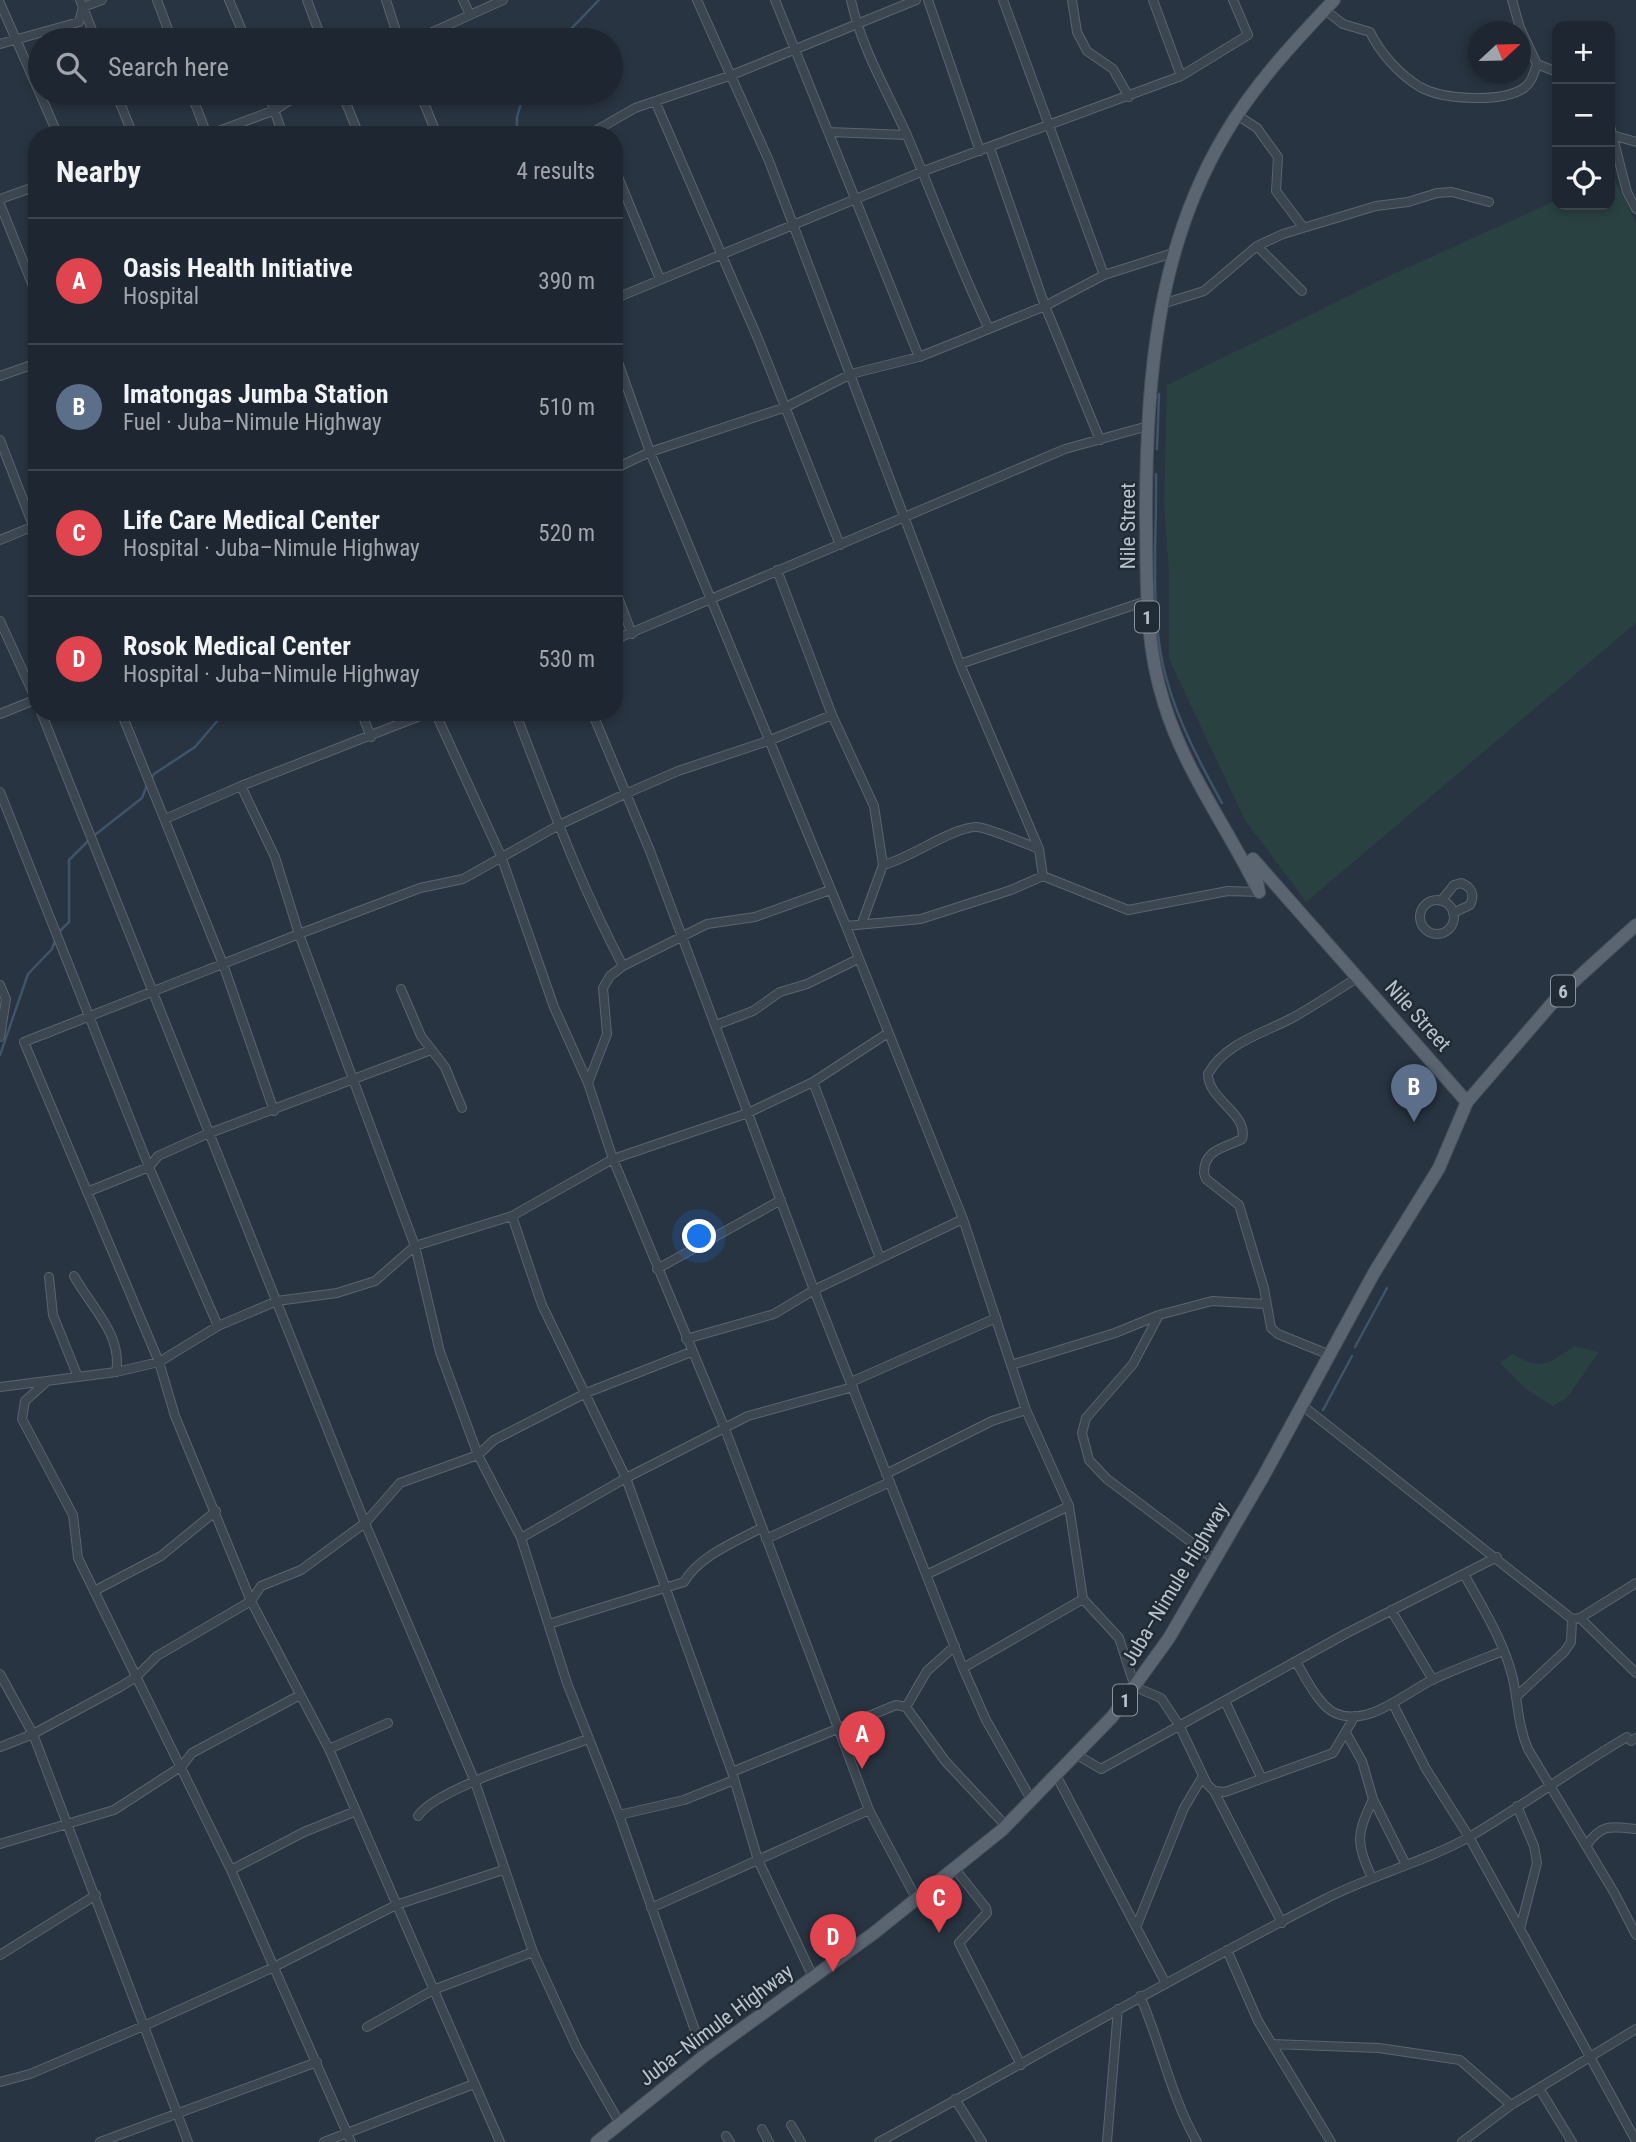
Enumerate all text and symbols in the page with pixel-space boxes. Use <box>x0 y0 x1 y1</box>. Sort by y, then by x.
north arrow <box>1468 21 1531 84</box>
map controls <box>1552 21 1615 210</box>
button: + <box>1552 21 1615 84</box>
search box <box>28 28 623 105</box>
icon: search <box>52 48 90 86</box>
text: Search here <box>108 52 229 82</box>
button: − <box>1552 84 1615 147</box>
button: locate <box>1552 147 1615 210</box>
text: Nearby <box>56 154 141 189</box>
text: 4 results <box>517 158 595 185</box>
text: Oasis Health Initiative <box>123 253 353 283</box>
text: A <box>72 268 86 295</box>
text: 390 m <box>538 268 595 295</box>
text: Hospital <box>123 283 199 310</box>
text: Imatongas Jumba Station <box>123 379 388 409</box>
text: B <box>73 394 85 421</box>
text: 510 m <box>538 394 595 421</box>
text: Fuel · Juba–Nimule Highway <box>123 409 382 436</box>
street label: Nile Street <box>1116 483 1140 569</box>
text: Life Care Medical Center <box>123 505 380 535</box>
text: C <box>72 520 86 547</box>
text: 520 m <box>538 520 595 547</box>
text: Hospital · Juba–Nimule Highway <box>123 535 420 562</box>
road number: 1 <box>1135 602 1159 632</box>
text: Rosok Medical Center <box>123 631 351 661</box>
text: D <box>73 646 86 673</box>
text: 530 m <box>538 646 595 673</box>
text: Hospital · Juba–Nimule Highway <box>123 661 420 688</box>
street label: Nile Street <box>1380 976 1456 1056</box>
road number: 6 <box>1551 976 1575 1007</box>
pin: B <box>1391 1064 1437 1122</box>
your location <box>682 1219 716 1253</box>
street label: Juba–Nimule Highway <box>1117 1498 1233 1670</box>
road number: 1 <box>1113 1684 1137 1716</box>
pin: A <box>839 1711 885 1769</box>
pin: C <box>916 1875 962 1933</box>
pin: D <box>810 1914 856 1972</box>
street label: Juba–Nimule Highway <box>634 1959 798 2091</box>

